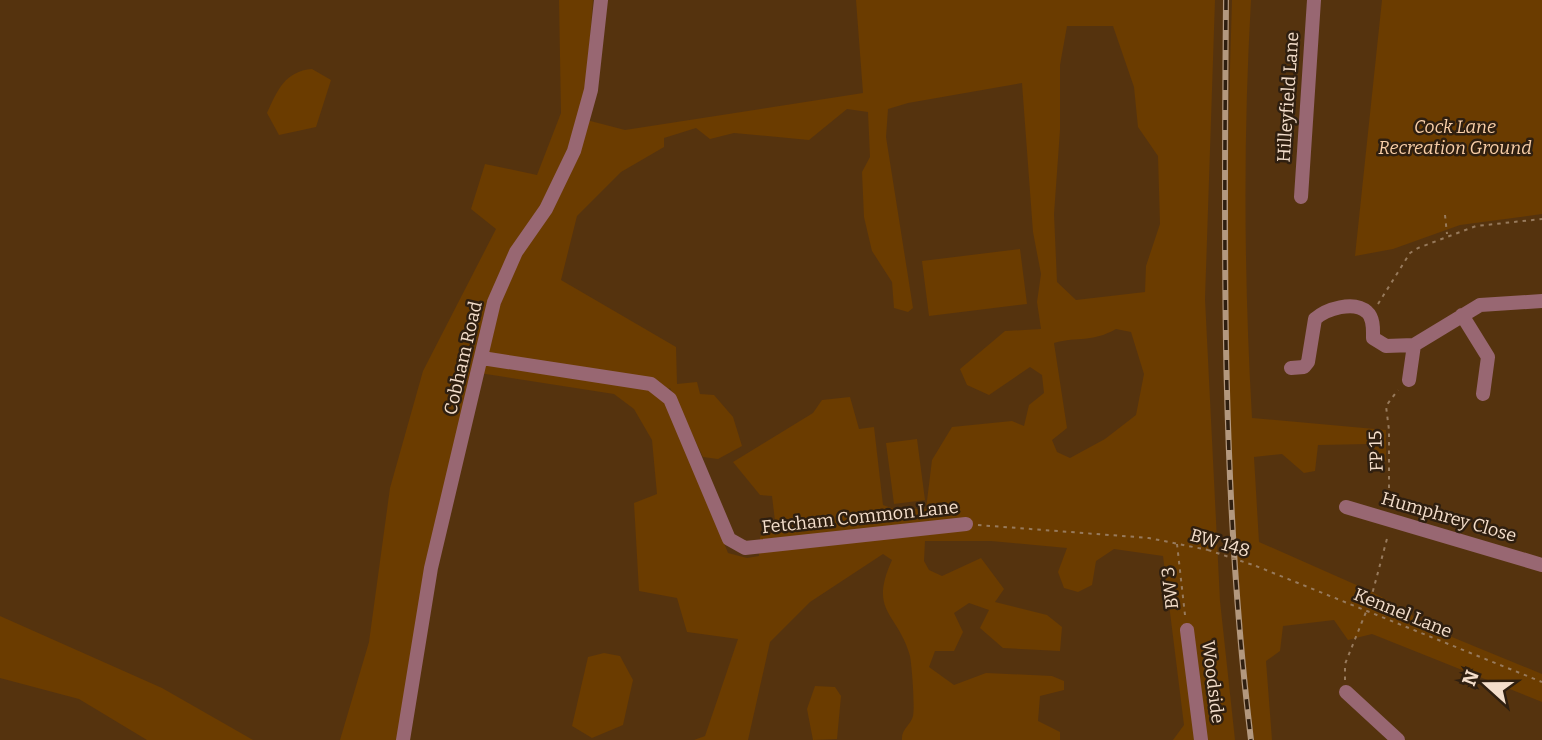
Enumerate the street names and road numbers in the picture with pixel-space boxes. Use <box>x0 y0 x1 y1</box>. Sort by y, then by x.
street label: Hilleyfield Lane <box>1272 31 1304 163</box>
street label: Cobham Road <box>439 299 487 417</box>
street label: FP 15 <box>1364 430 1388 472</box>
street label: Humphrey Close <box>1379 487 1519 547</box>
street label: Fetcham Common Lane <box>760 496 960 538</box>
street label: BW 148 <box>1188 524 1252 562</box>
street label: BW 3 <box>1157 566 1183 610</box>
street label: Kennel Lane <box>1351 583 1455 643</box>
street label: Woodside <box>1197 639 1229 725</box>

